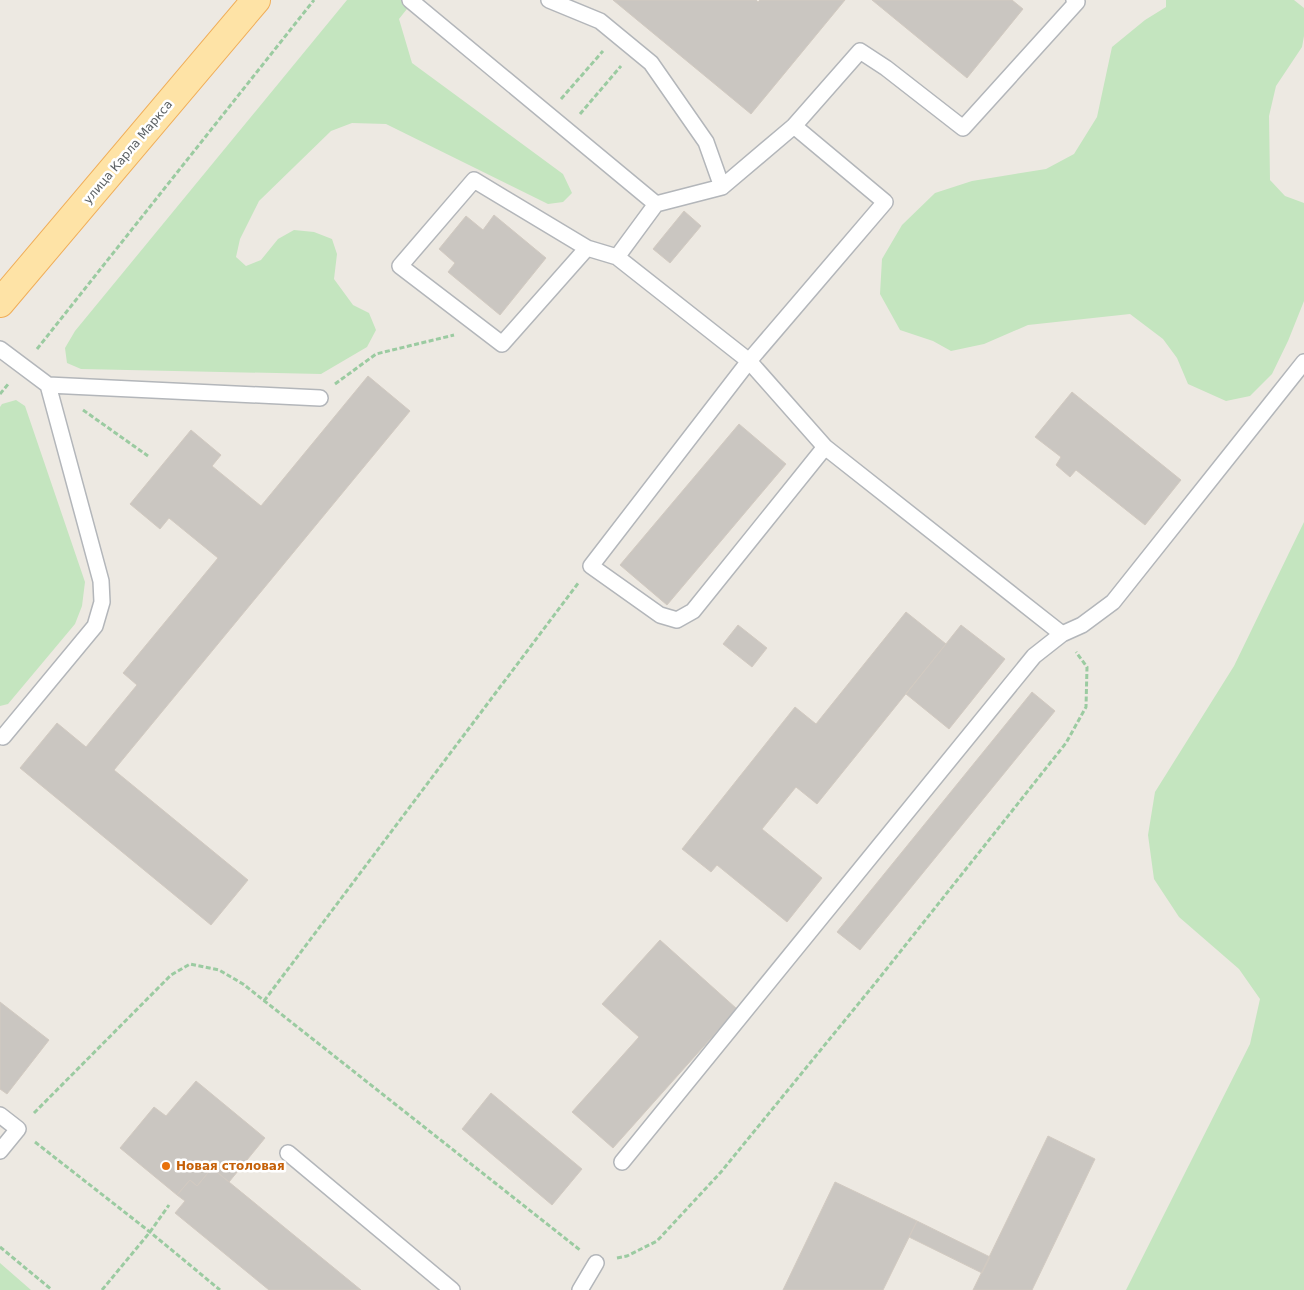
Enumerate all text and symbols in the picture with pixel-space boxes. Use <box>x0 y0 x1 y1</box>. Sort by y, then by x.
street label: улица Карла Маркса <box>81 97 175 207</box>
place label: Новая столовая <box>176 1159 285 1173</box>
marker: Новая столовая <box>160 1160 172 1172</box>

